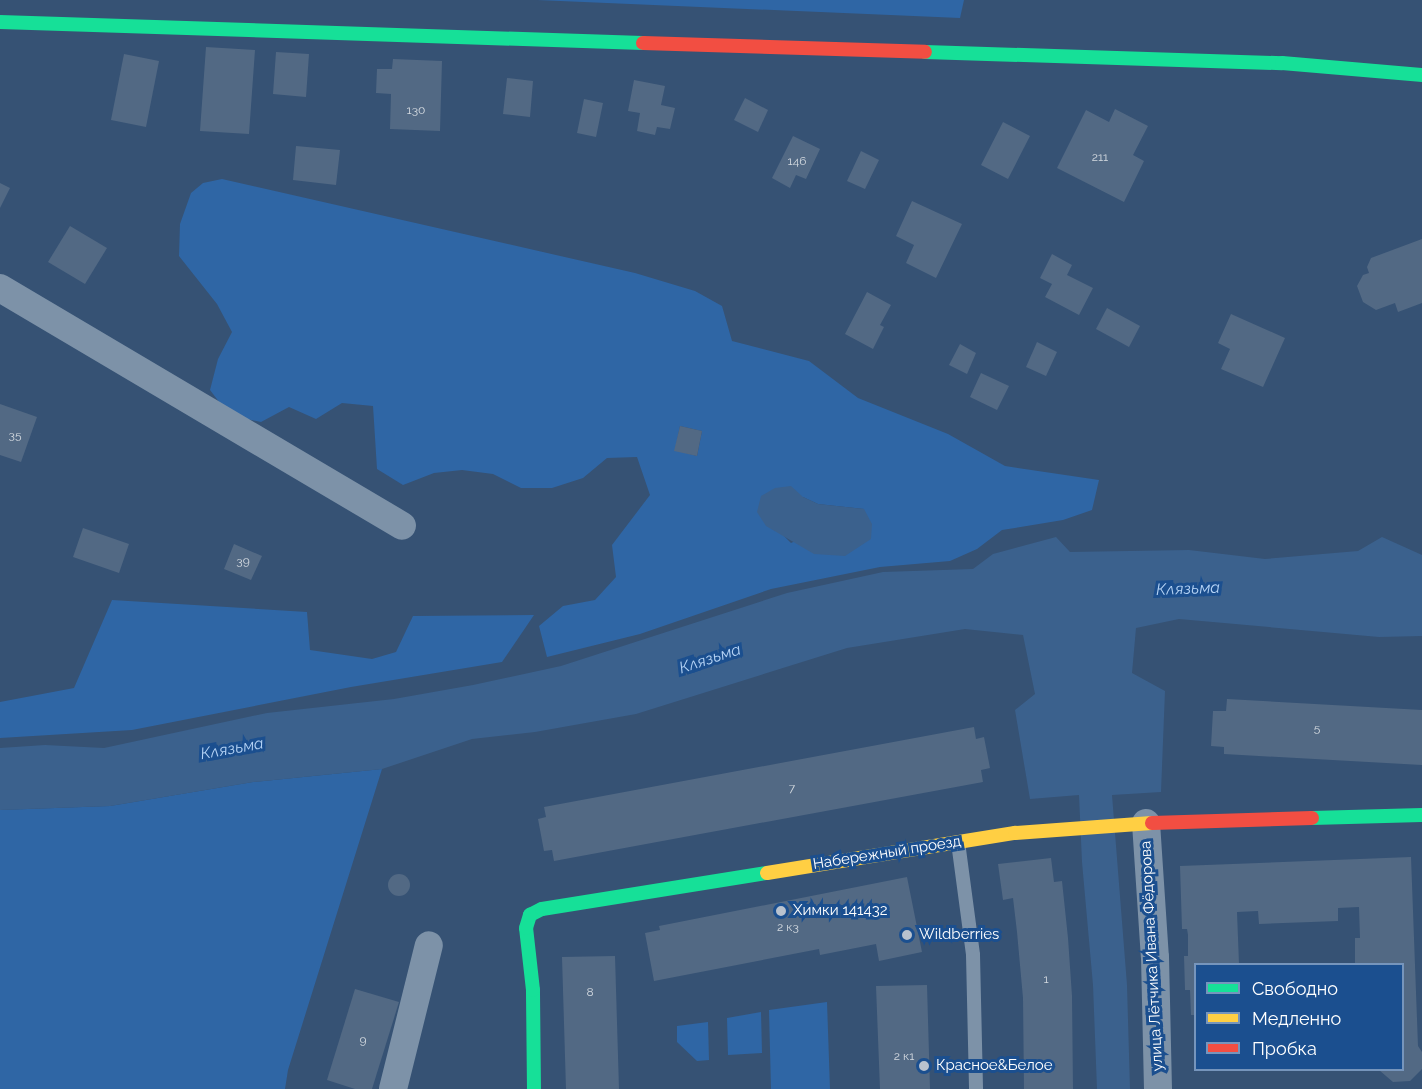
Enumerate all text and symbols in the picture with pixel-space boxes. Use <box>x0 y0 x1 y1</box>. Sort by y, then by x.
house number: 130 <box>407 104 425 118</box>
house number: 211 <box>1092 151 1108 165</box>
house number: 146 <box>788 155 806 169</box>
house number: 35 <box>9 429 21 443</box>
house number: 39 <box>236 555 250 569</box>
water label: Клязьма <box>1156 578 1220 600</box>
water label: Клязьма <box>677 640 743 678</box>
house number: 5 <box>1314 722 1320 736</box>
water label: Клязьма <box>199 734 265 764</box>
house number: 7 <box>789 782 795 796</box>
street label: Набережный проезд <box>812 832 962 874</box>
street label: улица Лётчика Ивана Фёдорова <box>1137 840 1167 1072</box>
place label: Химки 141432 <box>793 902 887 920</box>
marker: Химки 141432 <box>774 904 788 918</box>
house number: 2 к3 <box>777 921 799 935</box>
place label: Wildberries <box>919 926 999 944</box>
marker: Wildberries <box>900 928 914 942</box>
legend <box>1194 963 1404 1071</box>
house number: 1 <box>1043 973 1049 987</box>
text: Свободно <box>1252 978 1338 999</box>
house number: 8 <box>586 986 594 1000</box>
text: Медленно <box>1252 1008 1341 1029</box>
house number: 9 <box>359 1034 367 1048</box>
text: Пробка <box>1252 1038 1317 1059</box>
house number: 2 к1 <box>894 1050 914 1064</box>
place label: Красное&Белое <box>936 1057 1053 1075</box>
marker: Красное&Белое <box>917 1059 931 1073</box>

